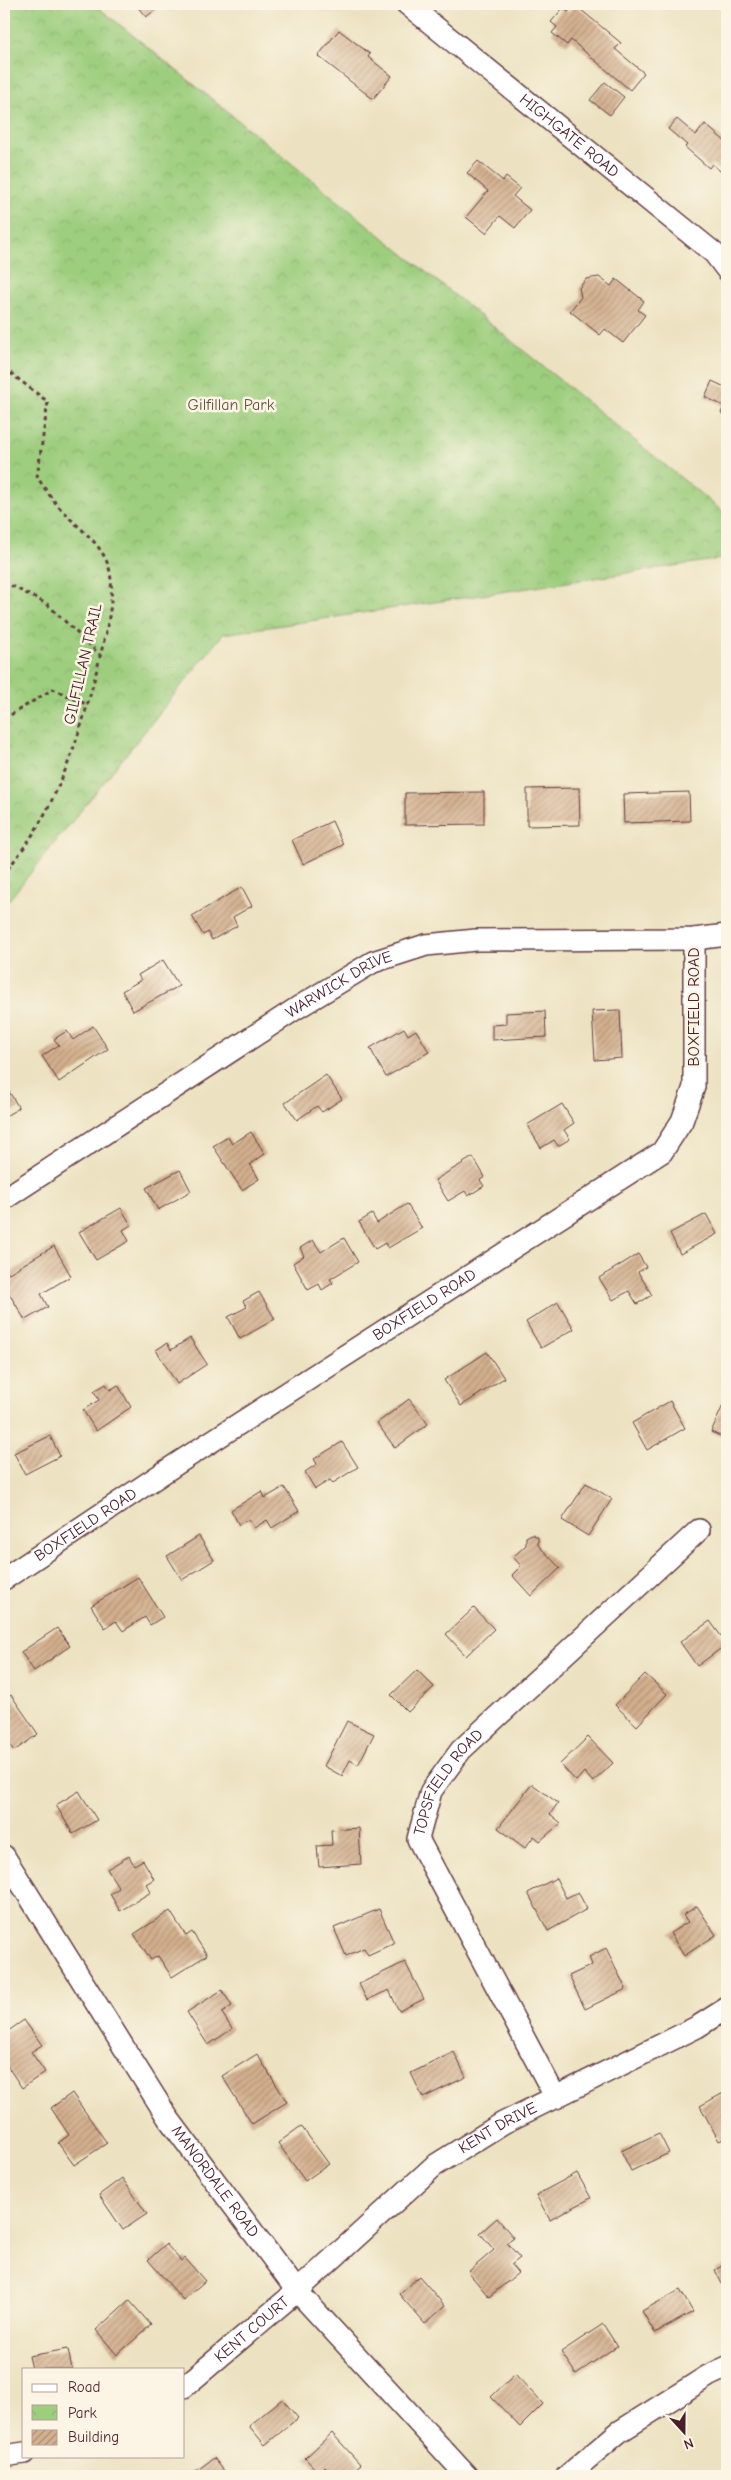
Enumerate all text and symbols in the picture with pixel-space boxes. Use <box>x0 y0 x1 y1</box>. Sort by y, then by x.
street label: HIGHGATE ROAD <box>516 90 623 181</box>
park label: Gilfillan Park <box>188 396 275 414</box>
street label: GILFILLAN TRAIL <box>60 602 106 726</box>
street label: WARWICK DRIVE <box>282 947 394 1022</box>
street label: BOXFIELD ROAD <box>685 948 703 1066</box>
street label: BOXFIELD ROAD <box>369 1265 479 1344</box>
street label: BOXFIELD ROAD <box>31 1484 140 1565</box>
street label: TOPSFIELD ROAD <box>410 1725 487 1838</box>
street label: KENT DRIVE <box>455 2099 540 2157</box>
street label: MANORDALE ROAD <box>168 2122 263 2241</box>
street label: KENT COURT <box>211 2292 293 2366</box>
legend <box>22 2368 185 2458</box>
text: Road <box>68 2378 100 2396</box>
text: Park <box>68 2404 97 2422</box>
north arrow <box>658 2408 708 2458</box>
text: Building <box>68 2428 119 2446</box>
text: N <box>681 2434 696 2453</box>

